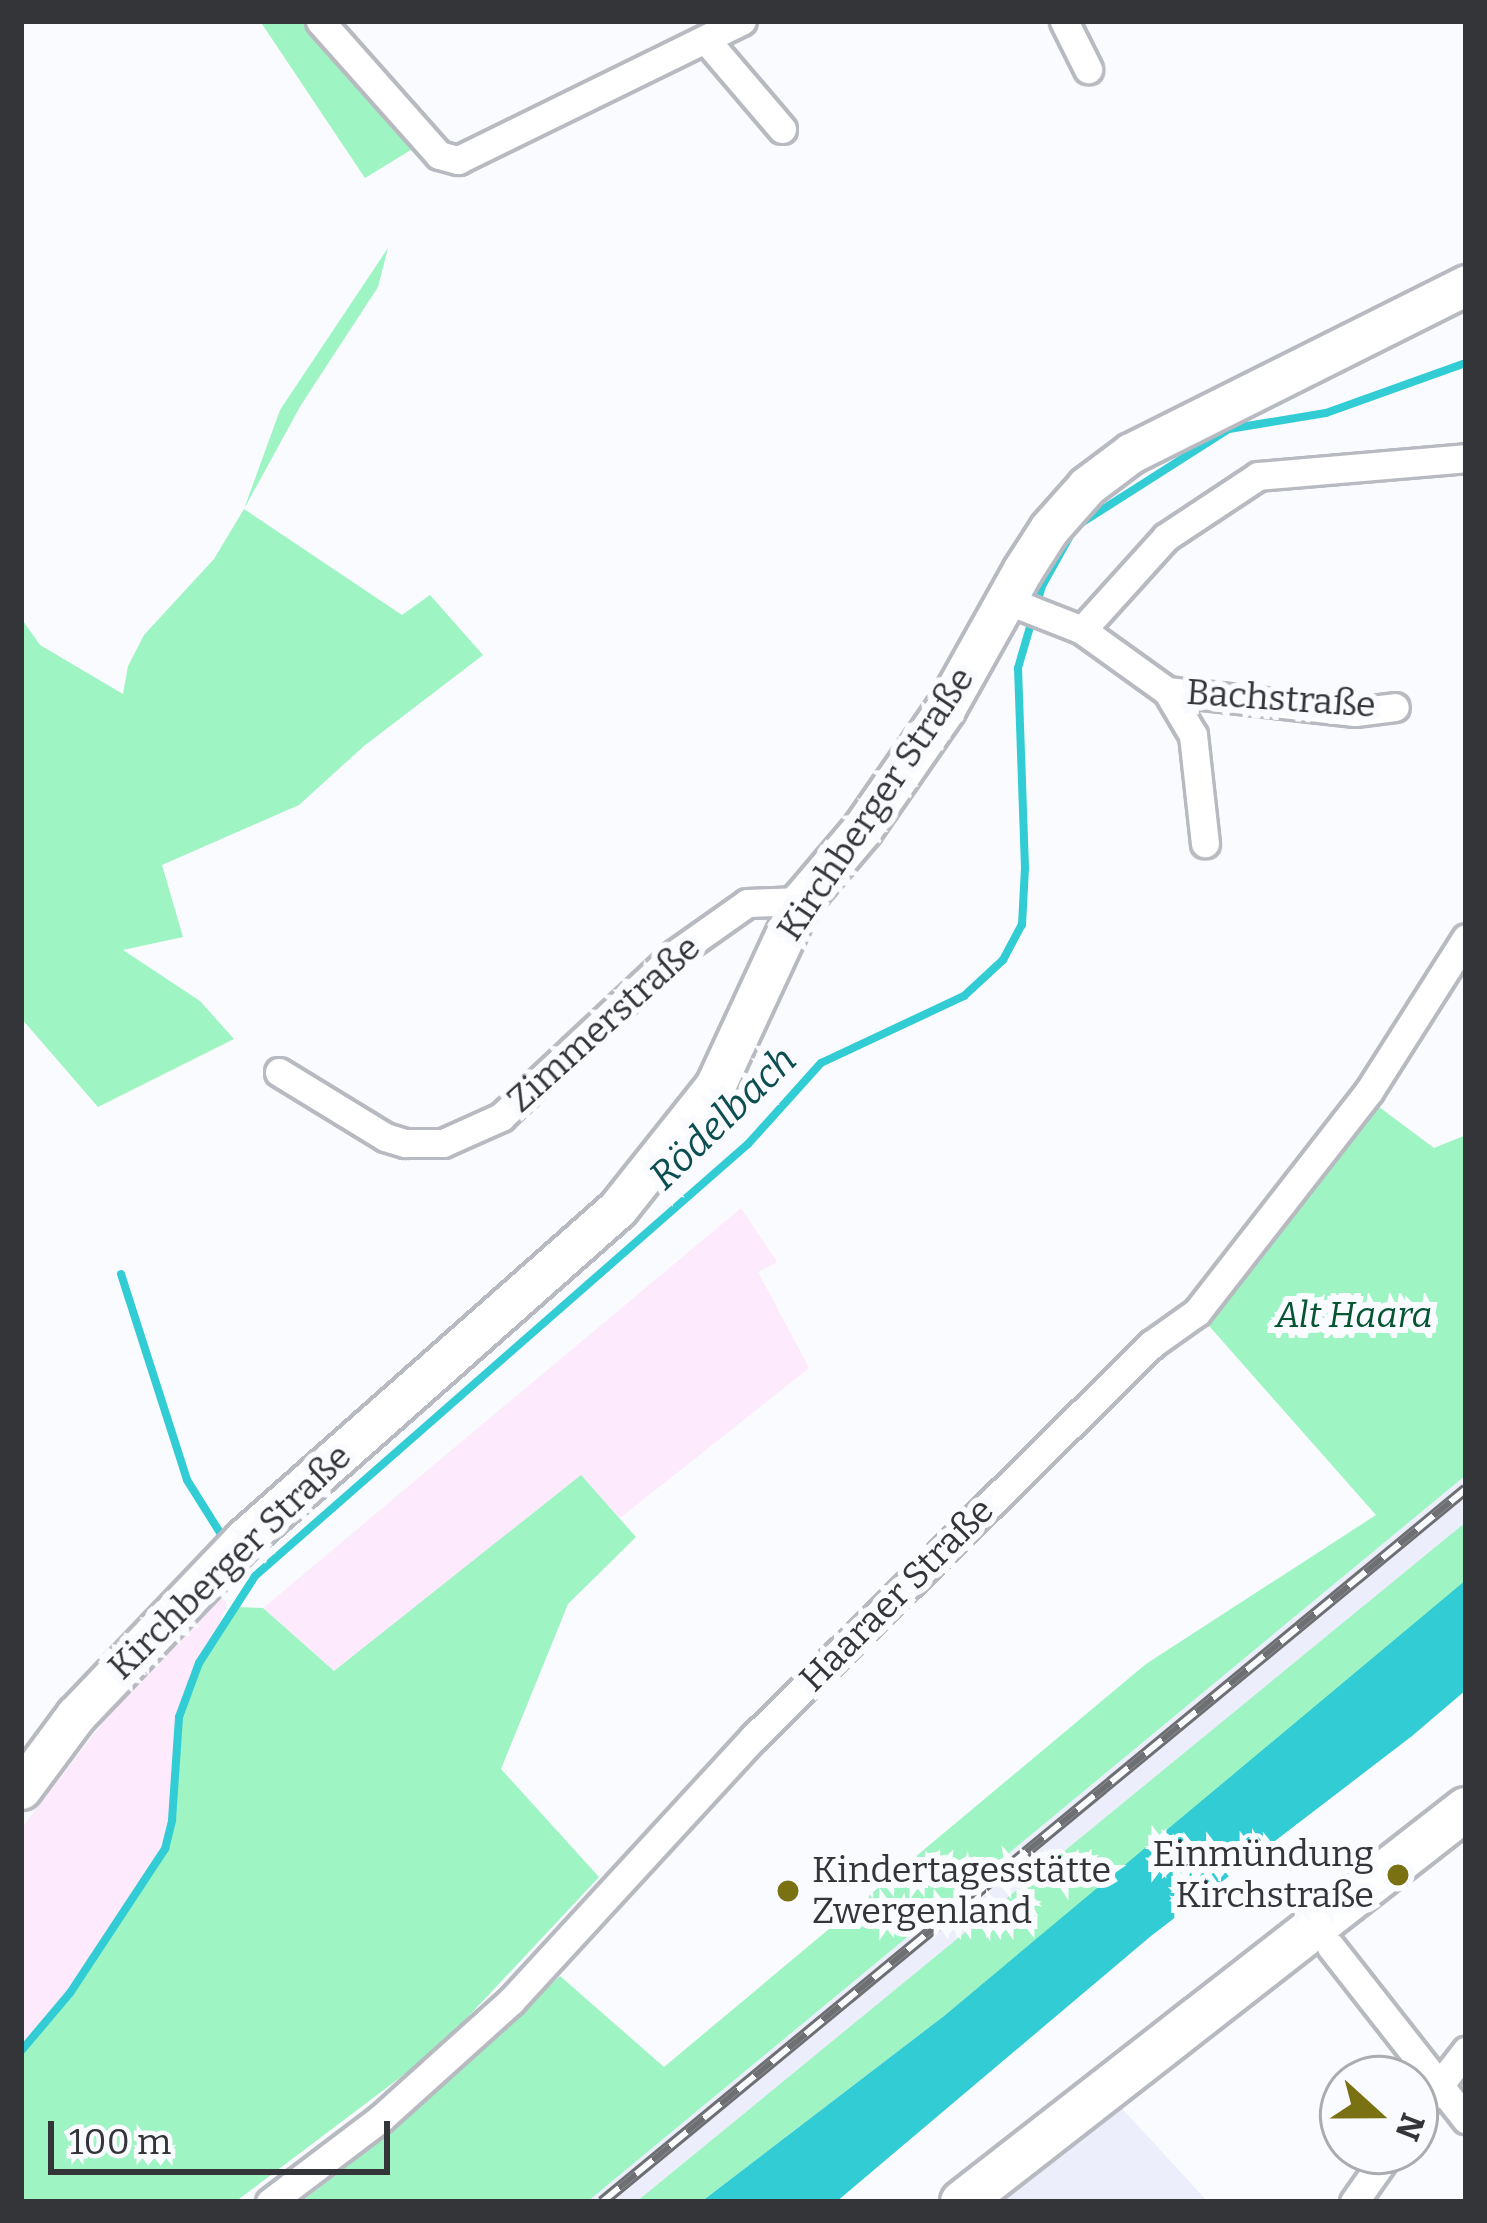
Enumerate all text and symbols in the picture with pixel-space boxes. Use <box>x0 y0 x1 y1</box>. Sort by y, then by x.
street label: Kirchberger Straße <box>768 659 984 949</box>
street label: Bachstraße <box>1185 671 1377 727</box>
street label: Zimmerstraße <box>499 926 709 1122</box>
water label: Rödelbach <box>640 1037 806 1199</box>
park label: Alt Haara <box>1275 1294 1433 1338</box>
street label: Kirchberger Straße <box>100 1435 360 1689</box>
street label: Haaraer Straße <box>791 1489 1003 1701</box>
place label: Einmündung Kirchstraße <box>1152 1832 1374 1917</box>
place label: Kindertagesstätte Zwergenland <box>812 1848 1111 1933</box>
marker: Einmündung Kirchstraße <box>1385 1862 1411 1888</box>
marker: Kindertagesstätte Zwergenland <box>775 1878 801 1904</box>
north arrow <box>1319 2055 1439 2175</box>
scale bar <box>54 2097 396 2171</box>
text: N <box>1387 2108 1433 2146</box>
text: 100 m <box>69 2120 171 2164</box>

